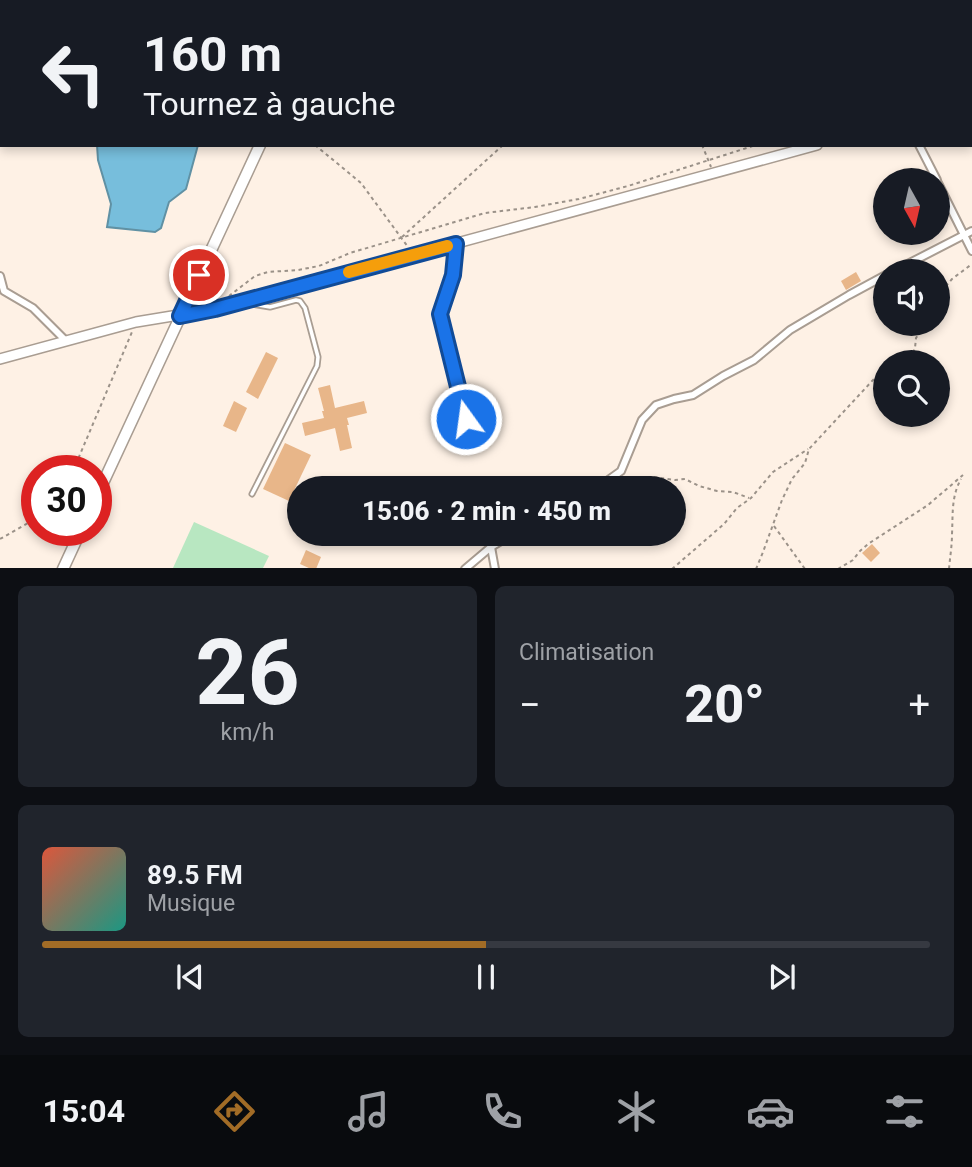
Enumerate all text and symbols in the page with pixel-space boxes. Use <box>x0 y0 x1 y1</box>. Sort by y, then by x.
text: 160 m <box>143 26 282 83</box>
icon: left <box>28 28 119 119</box>
text: Tournez à gauche <box>143 85 395 123</box>
north arrow <box>873 168 950 245</box>
map controls <box>873 168 950 427</box>
pin <box>169 245 229 305</box>
icon: arrive <box>180 256 218 294</box>
button: sound <box>873 259 950 336</box>
button: search <box>873 350 950 427</box>
position arrow <box>429 382 503 456</box>
speed limit sign: 30 <box>21 455 112 546</box>
text: 15:06 · 2 min · 450 m <box>362 496 611 526</box>
text: 26 <box>195 620 300 726</box>
text: Climatisation <box>519 639 654 666</box>
text: 20° <box>684 674 765 735</box>
text: − <box>519 683 541 727</box>
text: + <box>908 683 930 727</box>
text: km/h <box>221 719 275 746</box>
text: 89.5 FM <box>147 860 243 890</box>
text: Musique <box>147 890 235 917</box>
icon: previous <box>171 958 209 996</box>
icon: pause <box>467 958 505 996</box>
icon: next <box>763 958 801 996</box>
icon: directions <box>210 1087 259 1136</box>
icon: music <box>344 1087 393 1136</box>
icon: phone <box>478 1087 527 1136</box>
icon: climate <box>612 1087 661 1136</box>
icon: car <box>746 1087 795 1136</box>
icon: filters <box>880 1087 929 1136</box>
text: 15:04 <box>43 1092 125 1130</box>

